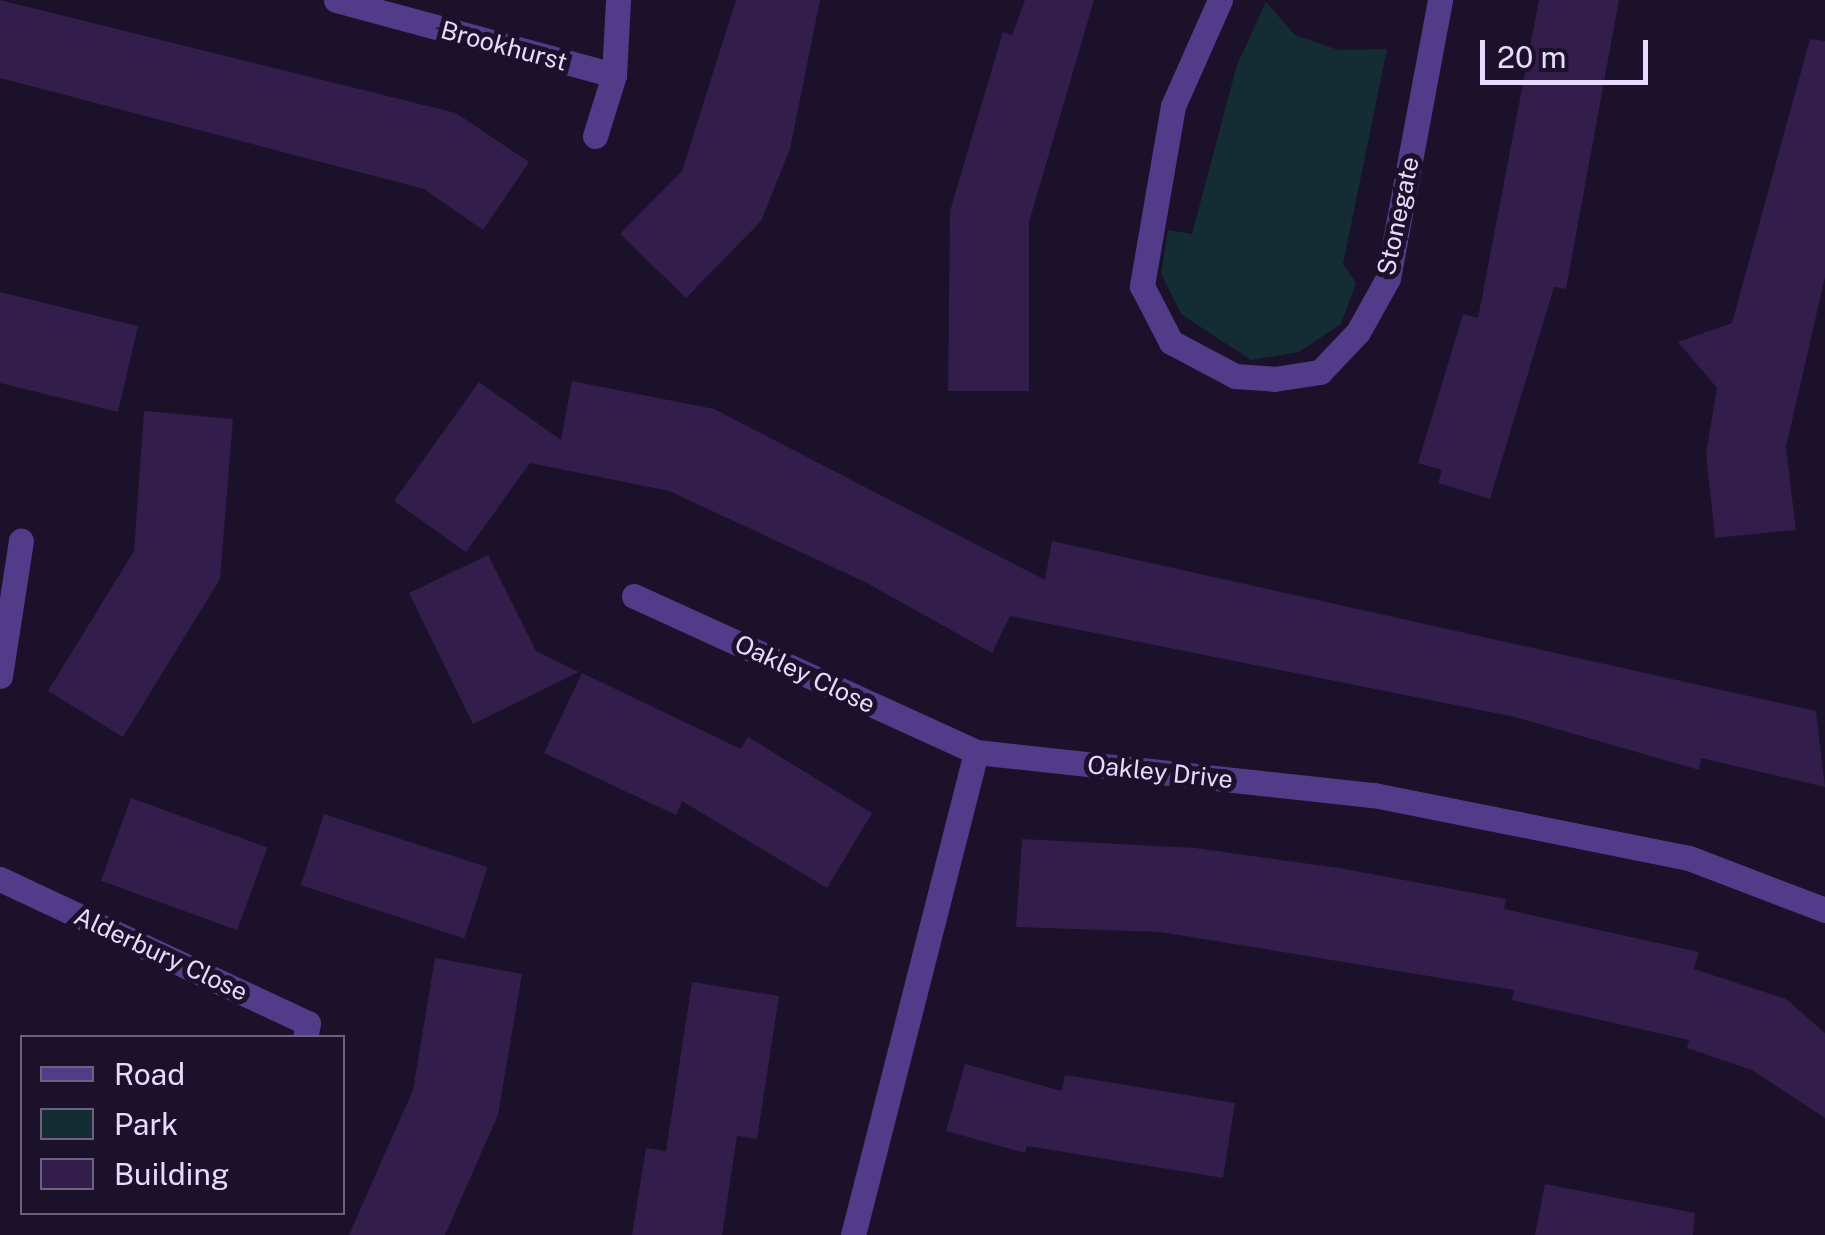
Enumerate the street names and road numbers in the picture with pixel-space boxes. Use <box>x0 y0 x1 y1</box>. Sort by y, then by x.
street label: Brookhurst <box>438 15 570 77</box>
street label: Stonegate <box>1371 154 1425 278</box>
street label: Oakley Close <box>730 628 880 720</box>
street label: Oakley Drive <box>1086 749 1234 795</box>
street label: Alderbury Close <box>70 901 252 1007</box>

